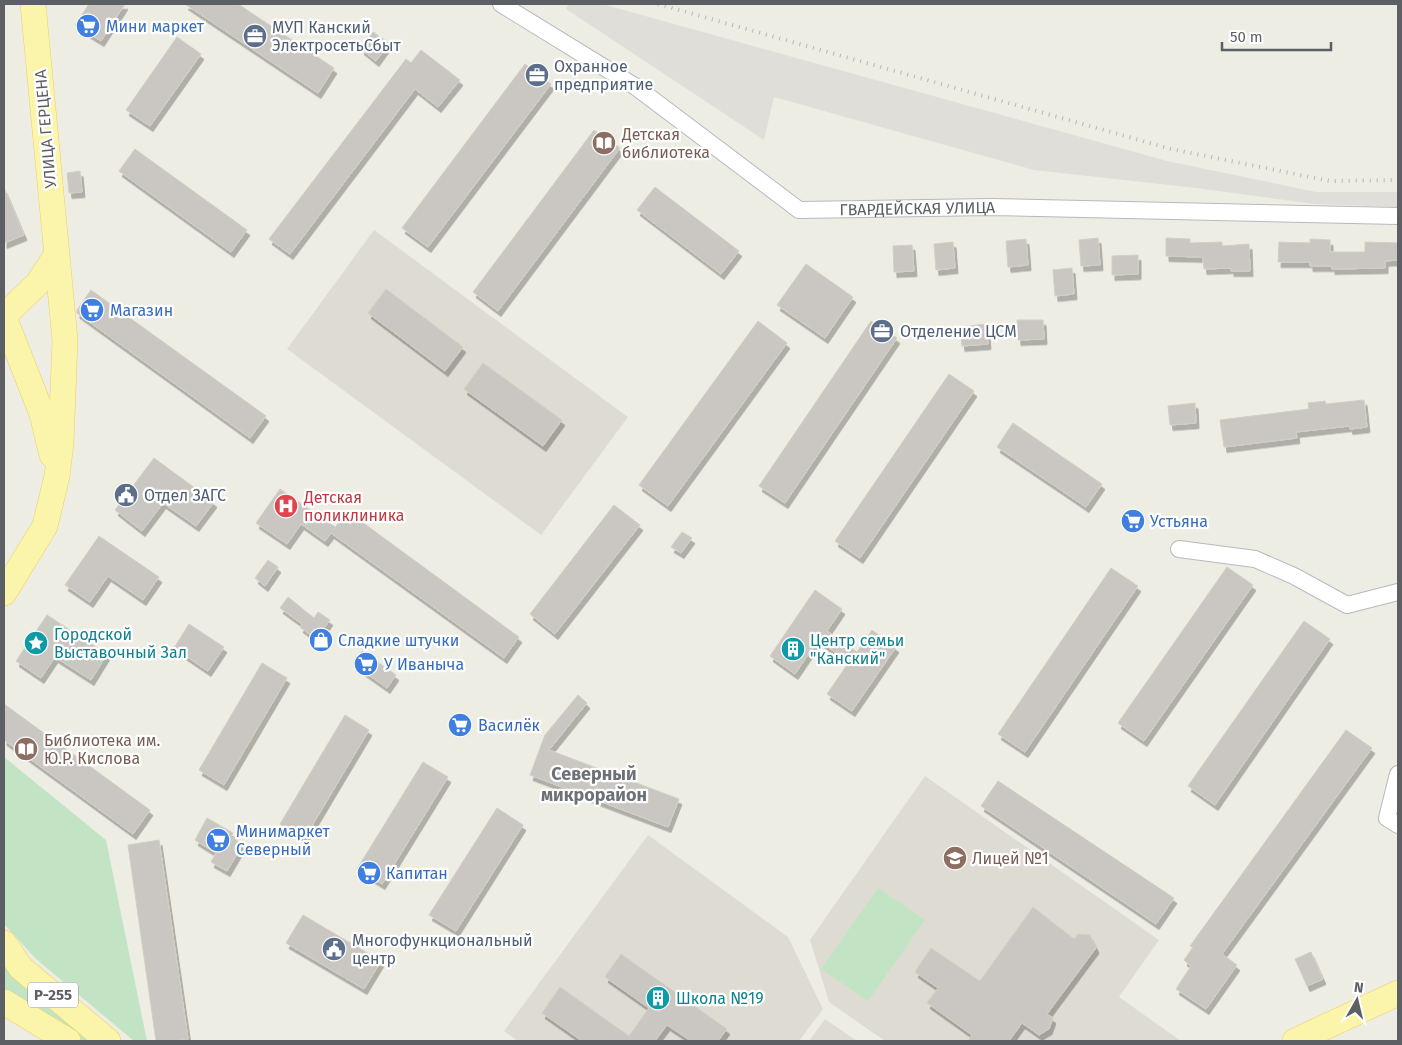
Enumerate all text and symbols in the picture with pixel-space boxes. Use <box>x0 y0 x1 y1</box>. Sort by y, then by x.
supermarket icon: Мини маркет <box>75 13 101 39</box>
place label: Мини маркет <box>106 17 205 36</box>
place label: МУП Канский ЭлектросетьСбыт <box>272 18 402 55</box>
scale bar <box>1222 20 1331 52</box>
office icon: МУП Канский ЭлектросетьСбыт <box>242 23 268 49</box>
text: 50 m <box>1230 28 1263 46</box>
place label: Охранное предприятие <box>554 57 653 94</box>
office icon: Охранное предприятие <box>524 62 550 88</box>
street label: УЛИЦА ГЕРЦЕНА <box>31 68 60 189</box>
place label: Детская библиотека <box>621 125 710 162</box>
library icon: Детская библиотека <box>591 130 617 156</box>
street label: ГВАРДЕЙСКАЯ УЛИЦА <box>839 198 996 219</box>
supermarket icon: Магазин <box>79 297 105 323</box>
place label: Магазин <box>110 301 173 320</box>
office icon: Отделение ЦСМ <box>869 318 895 344</box>
place label: Отделение ЦСМ <box>900 322 1017 341</box>
public building icon: Отдел ЗАГС <box>113 482 139 508</box>
place label: Отдел ЗАГС <box>144 486 226 505</box>
place label: Детская поликлиника <box>303 488 404 525</box>
hospital icon: Детская поликлиника <box>273 493 299 519</box>
supermarket icon: Устьяна <box>1120 508 1146 534</box>
place label: Устьяна <box>1150 512 1208 531</box>
place label: Городской Выставочный Зал <box>54 625 187 662</box>
shop icon: Сладкие штучки <box>308 627 334 653</box>
place icon: Городской Выставочный Зал <box>23 630 49 656</box>
place label: Сладкие штучки <box>338 631 459 650</box>
place label: Центр семьи "Канский" <box>810 631 904 668</box>
building icon: Центр семьи "Канский" <box>780 636 806 662</box>
supermarket icon: У Иваныча <box>353 651 379 677</box>
place label: У Иваныча <box>384 655 464 674</box>
supermarket icon: Василёк <box>447 712 473 738</box>
place label: Василёк <box>478 716 541 735</box>
place label: Библиотека им. Ю.Р. Кислова <box>44 731 161 768</box>
library icon: Библиотека им. Ю.Р. Кислова <box>13 736 39 762</box>
district label: Северный микрорайон <box>541 763 647 806</box>
place label: Минимаркет Северный <box>236 822 331 859</box>
supermarket icon: Минимаркет Северный <box>205 827 231 853</box>
school or university icon: Лицей №1 <box>942 845 968 871</box>
place label: Лицей №1 <box>972 849 1049 868</box>
supermarket icon: Капитан <box>356 860 382 886</box>
place label: Капитан <box>386 864 448 883</box>
place label: Многофункциональный центр <box>352 931 533 968</box>
public building icon: Многофункциональный центр <box>321 936 347 962</box>
north arrow <box>1332 975 1382 1025</box>
text: N <box>1353 979 1365 997</box>
road number: Р-255 <box>28 982 78 1008</box>
building icon: Школа №19 <box>645 985 671 1011</box>
place label: Школа №19 <box>676 989 764 1008</box>

